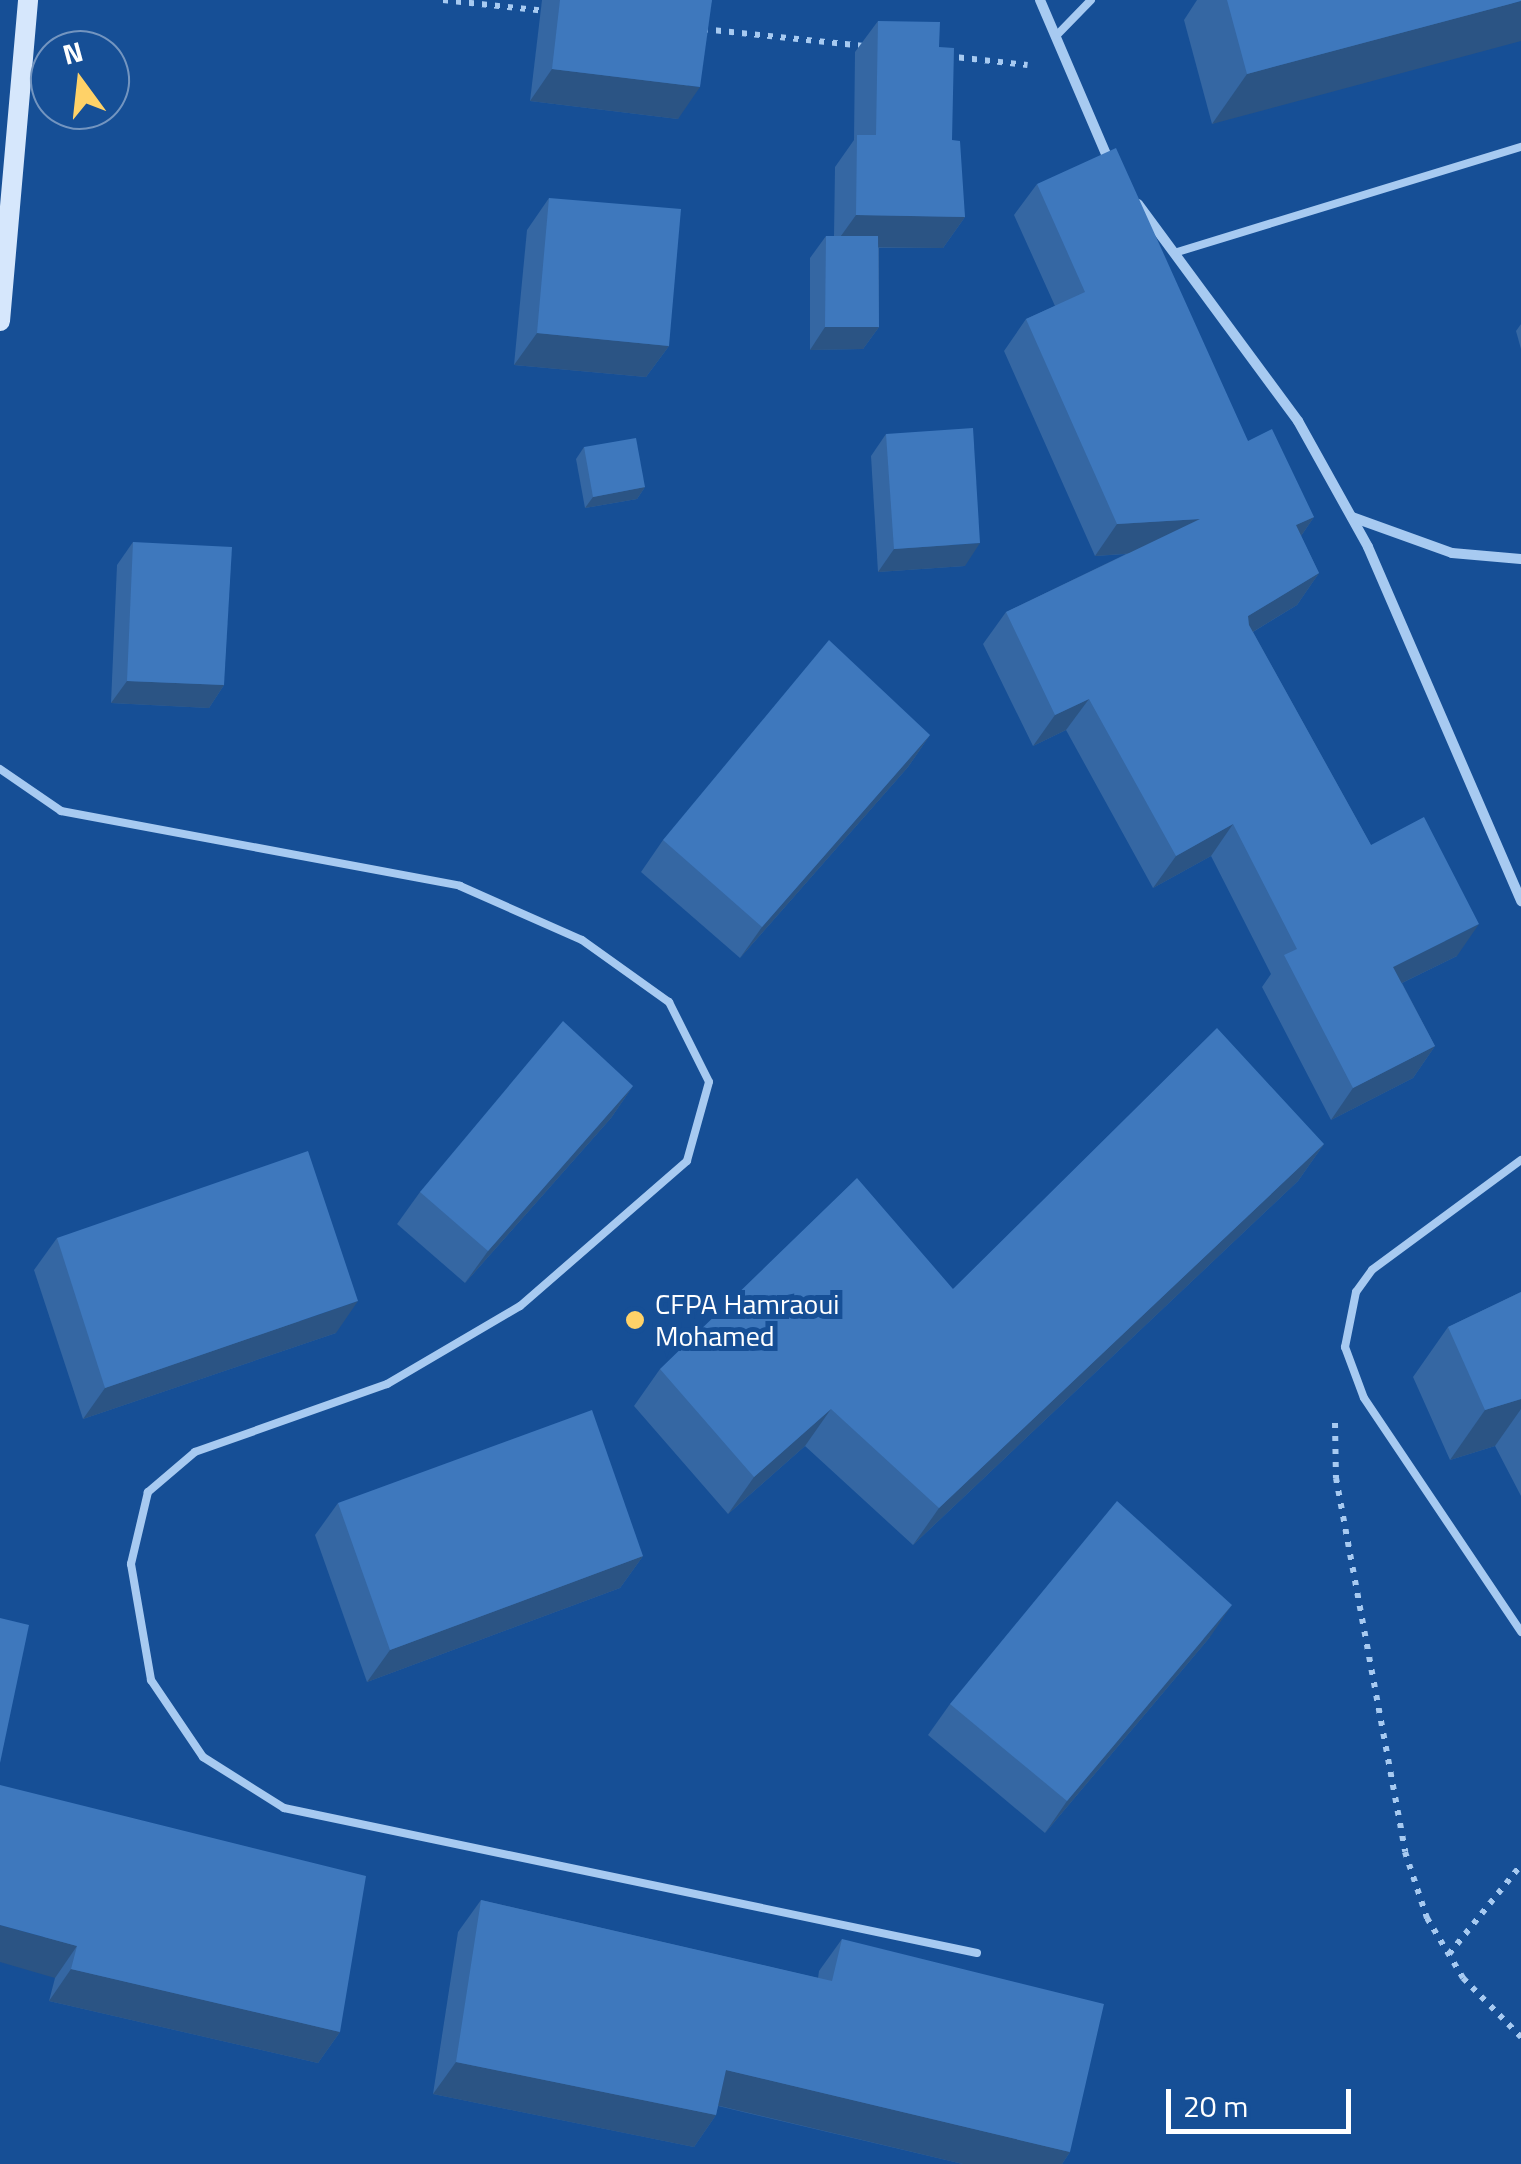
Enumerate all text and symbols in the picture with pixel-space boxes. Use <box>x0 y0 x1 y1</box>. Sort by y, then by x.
text: N <box>58 29 88 76</box>
north arrow <box>30 30 130 130</box>
place label: CFPA Hamraoui Mohamed <box>655 1287 839 1353</box>
marker: CFPA Hamraoui Mohamed <box>624 1309 646 1331</box>
scale bar <box>1171 2069 1356 2131</box>
text: 20 m <box>1183 2083 1248 2129</box>

